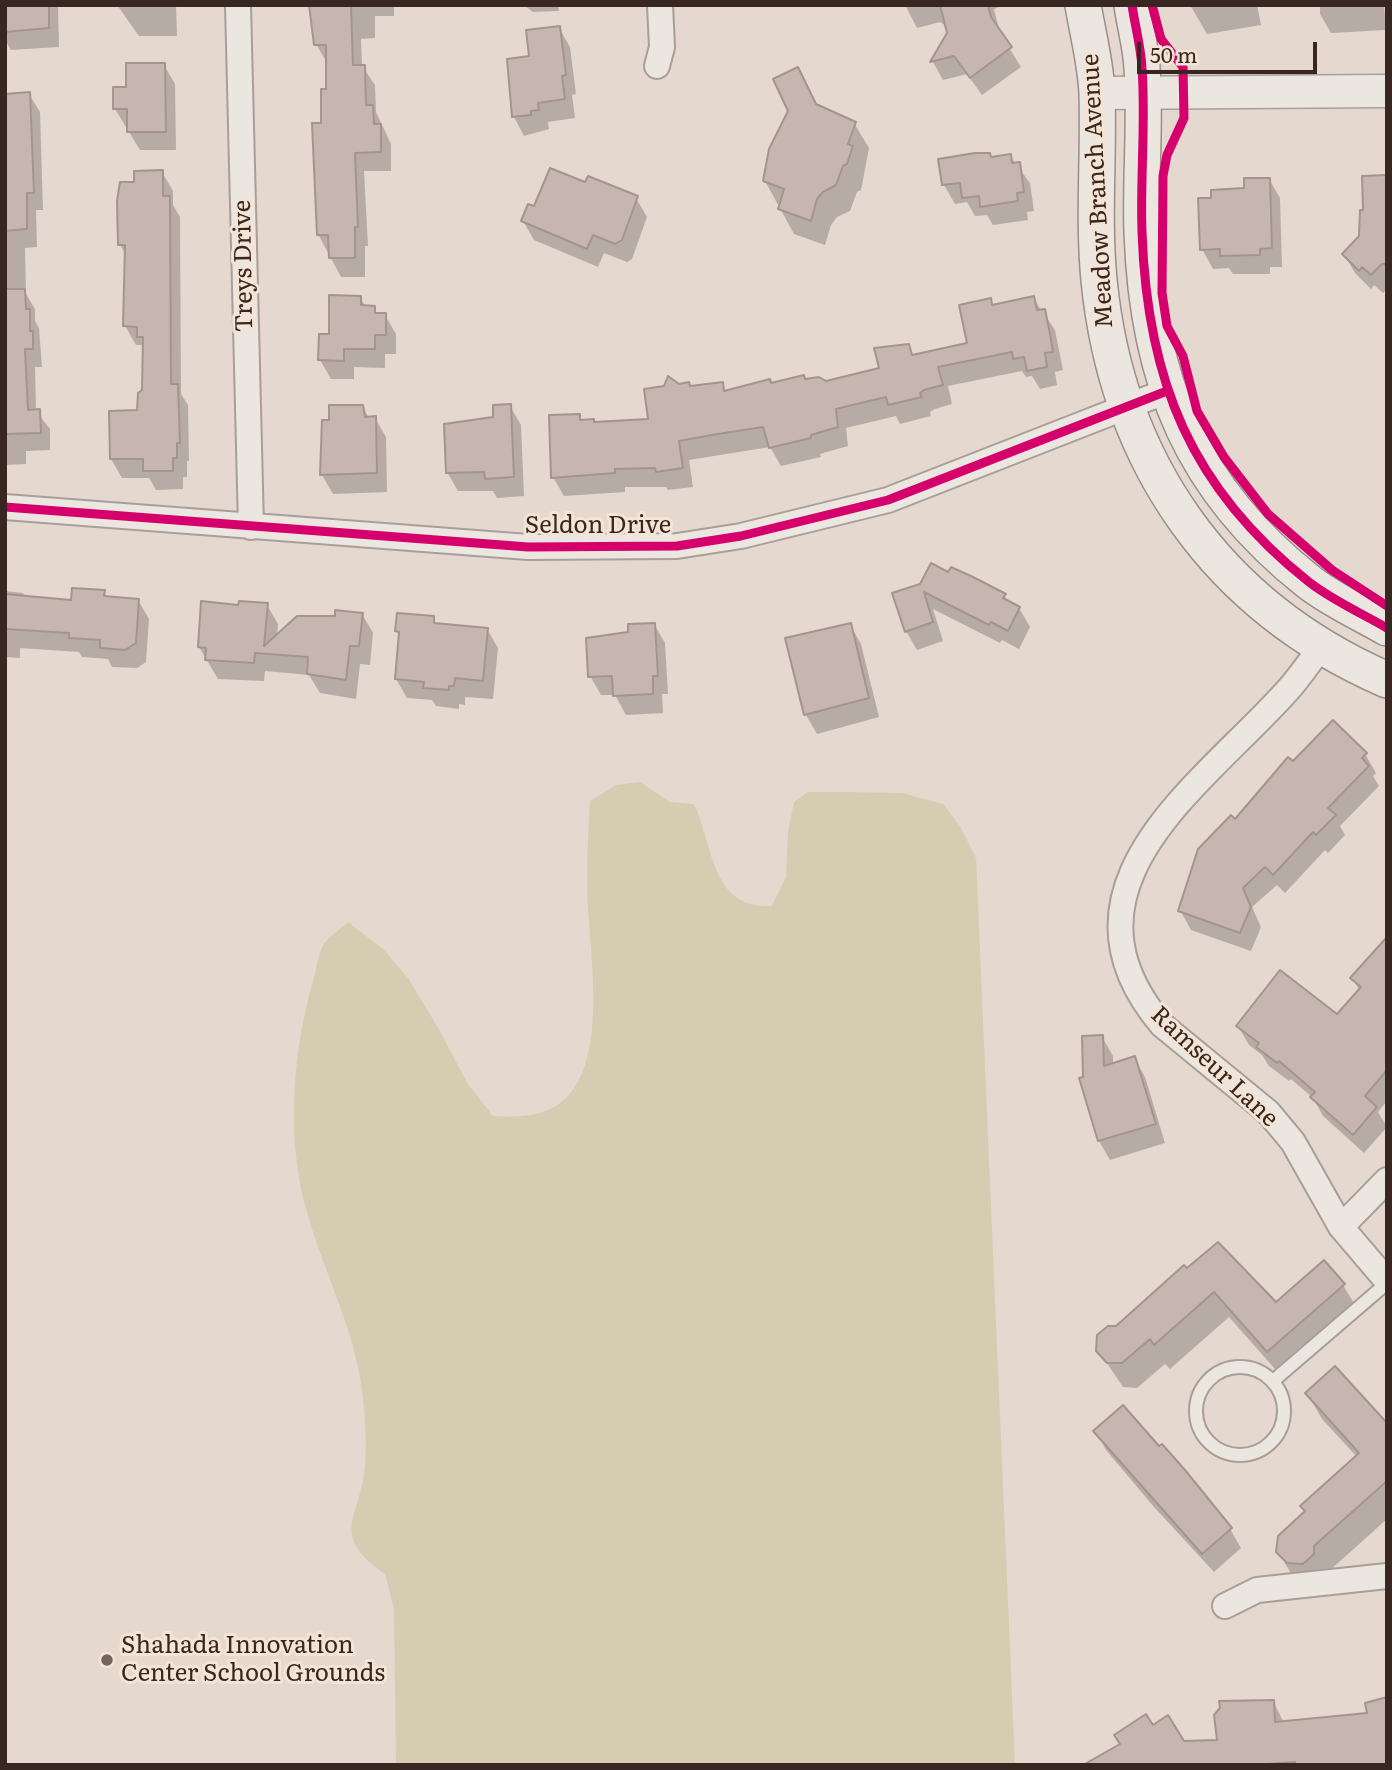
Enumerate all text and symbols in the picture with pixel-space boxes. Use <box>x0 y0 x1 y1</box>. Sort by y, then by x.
scale bar <box>1140 28 1320 72</box>
text: 50 m <box>1150 38 1197 69</box>
street label: Meadow Branch Avenue <box>1076 53 1120 329</box>
street label: Treys Drive <box>228 200 260 332</box>
street label: Seldon Drive <box>525 512 671 540</box>
street label: Ramseur Lane <box>1144 1001 1284 1133</box>
place label: Shahada Innovation Center School Grounds <box>121 1632 385 1688</box>
marker: Shahada Innovation Center School Grounds <box>99 1652 115 1668</box>

